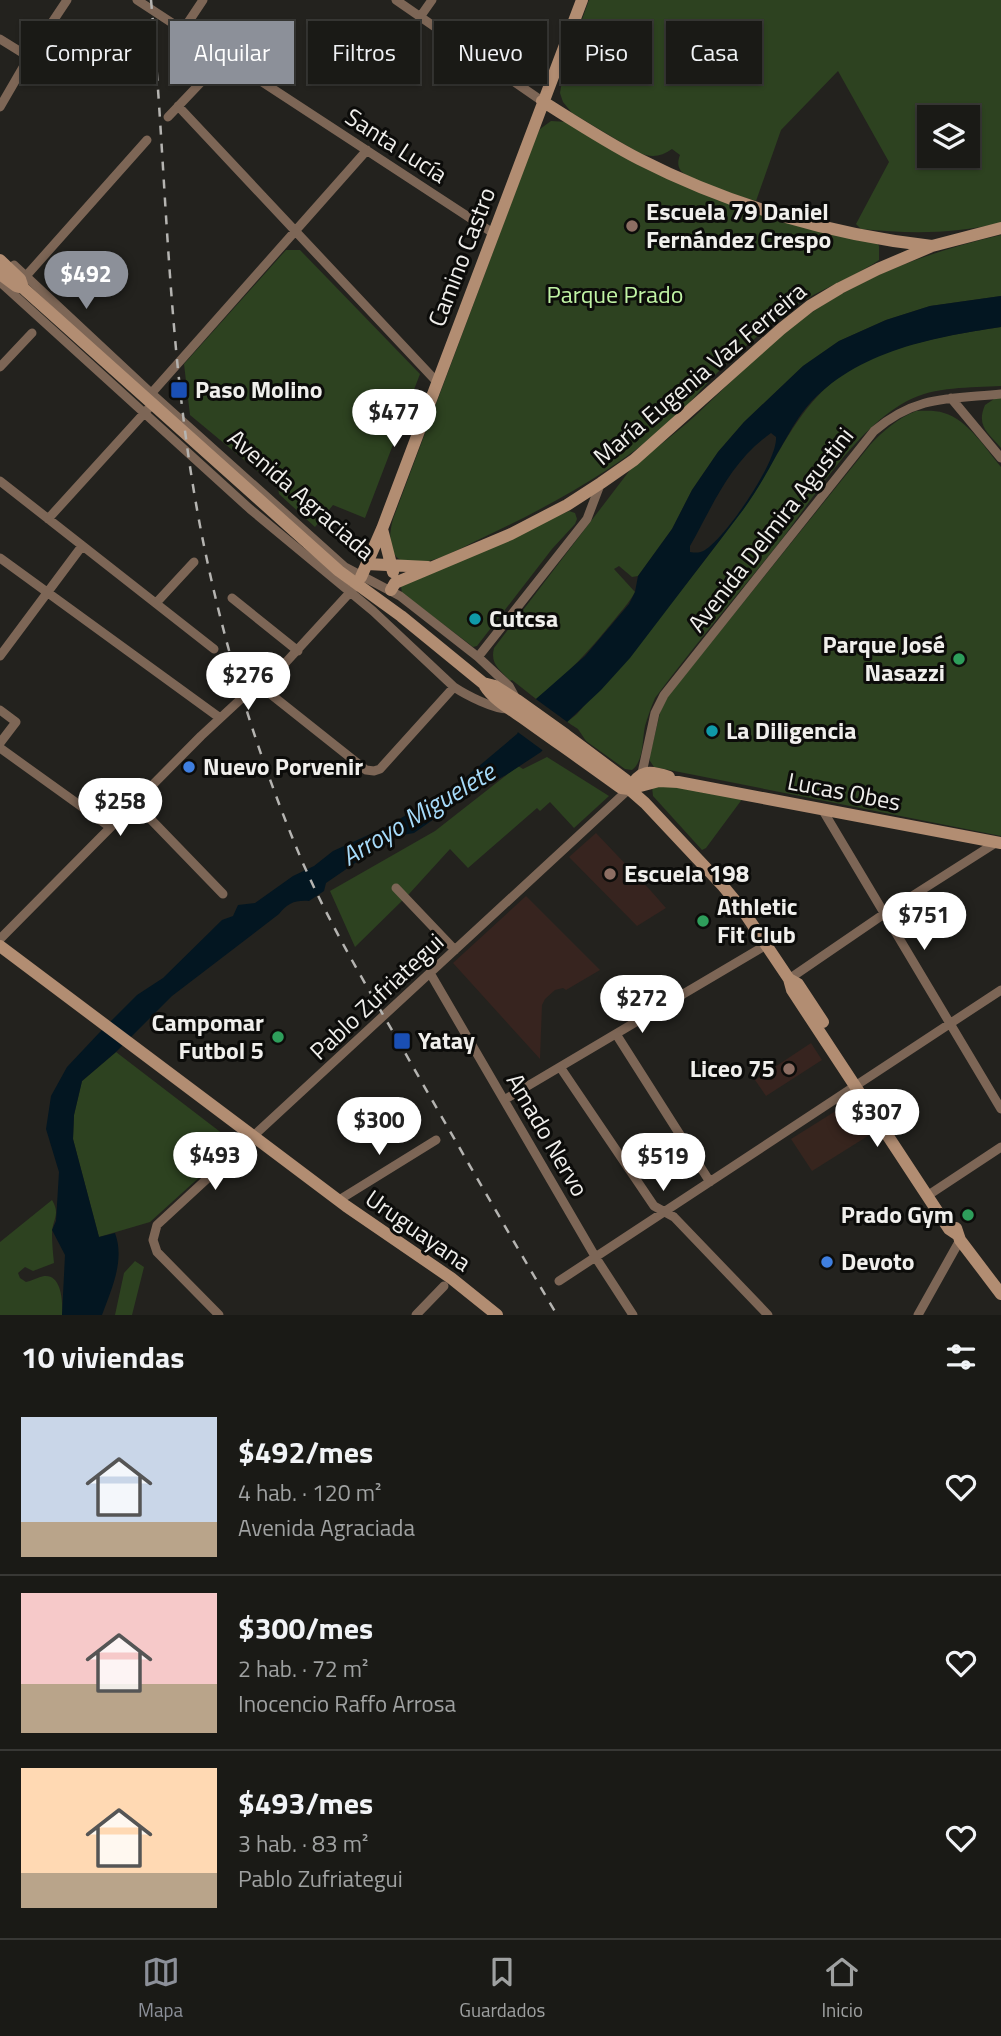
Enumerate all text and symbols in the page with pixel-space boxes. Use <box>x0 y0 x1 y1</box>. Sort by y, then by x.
chip: Comprar <box>21 21 156 84</box>
chip: Alquilar <box>170 21 294 84</box>
chip: Filtros <box>308 21 420 84</box>
chip: Nuevo <box>434 21 547 84</box>
chip: Piso <box>561 21 652 84</box>
chip: Casa <box>666 21 762 84</box>
street label: Santa Lucía <box>338 99 455 192</box>
map controls <box>917 105 980 168</box>
button: layers <box>917 105 980 168</box>
street label: Camino Castro <box>418 182 504 332</box>
place label: Escuela 79 Daniel Fernández Crespo <box>646 193 831 257</box>
marker: Escuela 79 Daniel Fernández Crespo <box>624 218 640 234</box>
pin: $492 <box>45 252 127 311</box>
text: $492 <box>60 256 112 291</box>
street label: María Eugenia Vaz Ferreira <box>585 273 814 473</box>
park label: Parque Prado <box>547 276 683 312</box>
place label: Paso Molino <box>195 371 323 407</box>
marker: Paso Molino <box>169 380 189 400</box>
pin: $477 <box>353 390 435 449</box>
text: $477 <box>368 394 420 429</box>
street label: Avenida Delmira Agustini <box>679 419 862 640</box>
street label: Avenida Agraciada <box>220 420 383 568</box>
place label: Cutcsa <box>489 600 558 636</box>
marker: Cutcsa <box>467 611 483 627</box>
place label: Parque José Nasazzi <box>823 626 945 690</box>
marker: Parque José Nasazzi <box>951 651 967 667</box>
pin: $276 <box>207 652 289 712</box>
text: $276 <box>222 657 274 692</box>
place label: La Diligencia <box>726 712 857 748</box>
marker: La Diligencia <box>704 723 720 739</box>
place label: Nuevo Porvenir <box>203 748 363 784</box>
water label: Arroyo Miguelete <box>333 751 504 875</box>
marker: Nuevo Porvenir <box>181 759 197 775</box>
street label: Lucas Obes <box>784 762 904 820</box>
pin: $258 <box>79 778 161 838</box>
text: $258 <box>94 783 146 818</box>
place label: Escuela 198 <box>624 855 749 891</box>
marker: Escuela 198 <box>602 866 618 882</box>
place label: Athletic Fit Club <box>717 888 798 952</box>
pin: $751 <box>883 892 965 952</box>
text: $751 <box>898 897 950 932</box>
marker: Athletic Fit Club <box>695 913 711 929</box>
street label: Pablo Zufriategui <box>301 924 451 1068</box>
pin: $272 <box>601 976 683 1035</box>
text: $272 <box>616 980 668 1015</box>
place label: Campomar Futbol 5 <box>151 1004 264 1068</box>
place label: Yatay <box>418 1022 475 1058</box>
marker: Campomar Futbol 5 <box>270 1029 286 1045</box>
marker: Yatay <box>392 1031 412 1051</box>
place label: Liceo 75 <box>690 1050 775 1086</box>
marker: Liceo 75 <box>781 1061 797 1077</box>
street label: Amado Nervo <box>498 1066 598 1203</box>
pin: $307 <box>836 1090 918 1149</box>
text: $307 <box>851 1094 903 1129</box>
pin: $300 <box>338 1098 420 1157</box>
text: $300 <box>353 1102 405 1137</box>
pin: $493 <box>174 1132 256 1192</box>
pin: $519 <box>622 1134 704 1193</box>
text: $493 <box>189 1137 241 1172</box>
text: $519 <box>637 1138 689 1173</box>
street label: Uruguayana <box>358 1181 479 1280</box>
place label: Prado Gym <box>841 1196 954 1232</box>
marker: Prado Gym <box>960 1207 976 1223</box>
place label: Devoto <box>841 1243 914 1279</box>
marker: Devoto <box>819 1254 835 1270</box>
text: 10 viviendas <box>21 1334 184 1380</box>
icon: filters <box>942 1338 980 1376</box>
text: $492/mes <box>238 1429 373 1475</box>
icon: home <box>77 1445 161 1529</box>
icon: heart <box>942 1468 980 1506</box>
text: 4 hab. · 120 m² <box>238 1475 381 1510</box>
text: Avenida Agraciada <box>238 1510 415 1545</box>
text: $300/mes <box>238 1605 373 1651</box>
icon: home <box>77 1621 161 1705</box>
icon: heart <box>942 1644 980 1682</box>
text: 2 hab. · 72 m² <box>238 1651 368 1686</box>
text: Inocencio Raffo Arrosa <box>238 1686 456 1721</box>
text: $493/mes <box>238 1780 373 1826</box>
icon: home <box>77 1796 161 1880</box>
icon: heart <box>942 1819 980 1857</box>
text: 3 hab. · 83 m² <box>238 1826 368 1861</box>
text: Pablo Zufriategui <box>238 1861 403 1896</box>
tab: Mapa <box>138 1953 183 2024</box>
tab: Guardados <box>459 1953 545 2024</box>
tab: Inicio <box>821 1953 863 2024</box>

